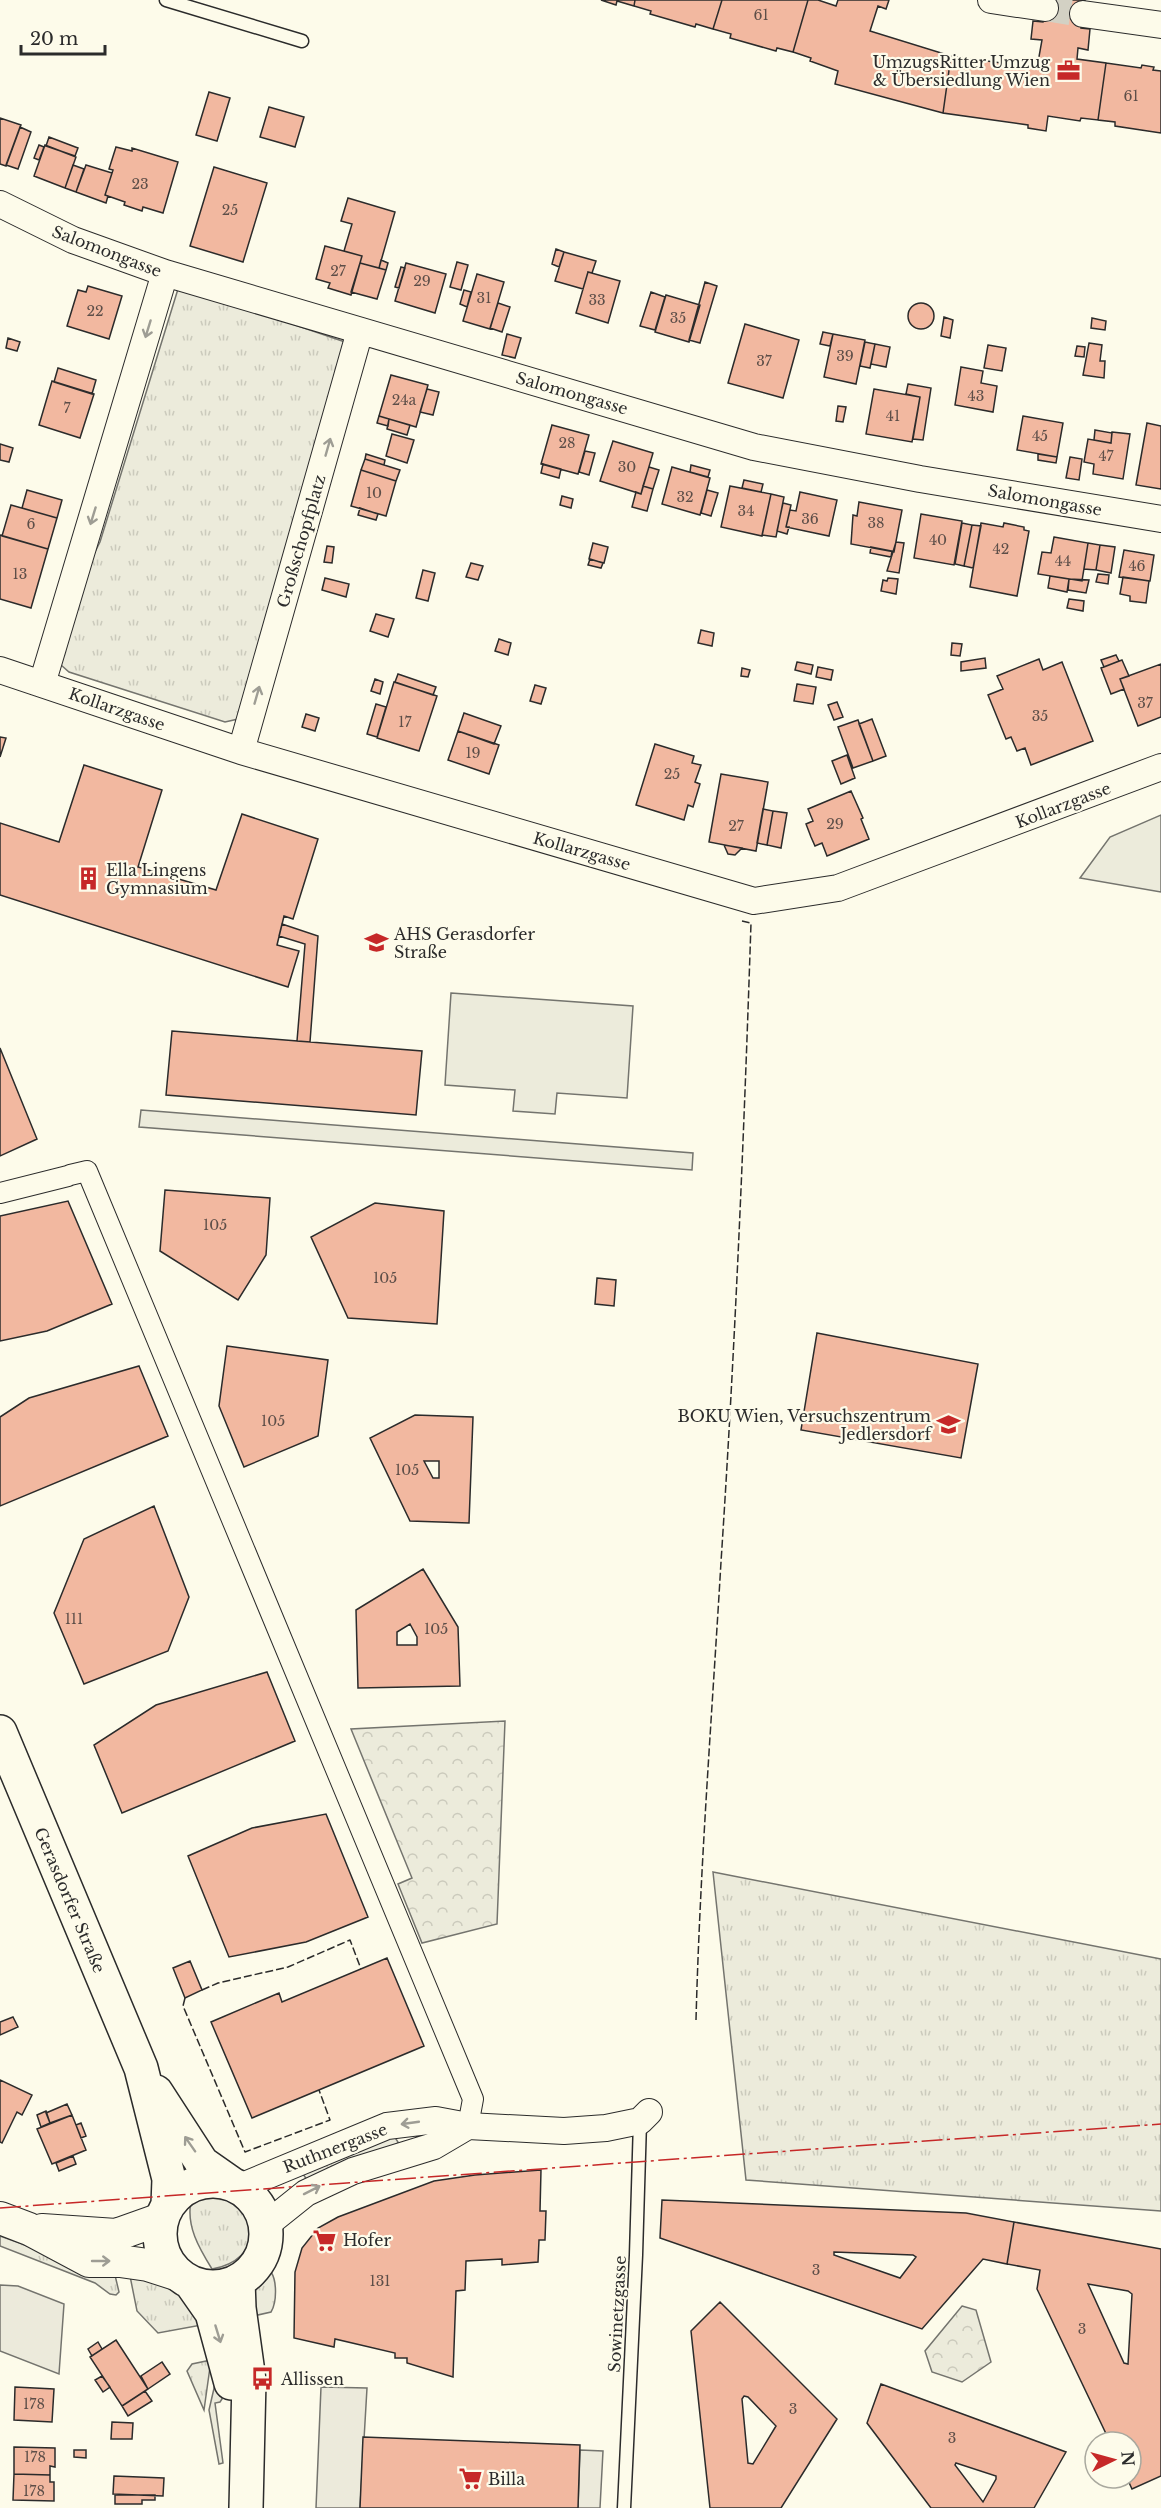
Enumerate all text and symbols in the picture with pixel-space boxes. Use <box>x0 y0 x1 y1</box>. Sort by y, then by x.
house number: 61 <box>753 6 769 24</box>
scale bar <box>21 18 105 56</box>
text: 20 m <box>30 28 78 50</box>
place label: UmzugsRitter Umzug & Übersiedlung Wien <box>872 52 1050 90</box>
office icon: UmzugsRitter Umzug & Übersiedlung Wien <box>1055 58 1081 84</box>
house number: 61 <box>1123 87 1139 105</box>
house number: 23 <box>131 175 149 193</box>
house number: 25 <box>222 201 238 219</box>
street label: Salomongasse <box>49 221 165 281</box>
house number: 27 <box>330 262 347 280</box>
house number: 29 <box>413 272 431 290</box>
house number: 31 <box>477 289 491 307</box>
house number: 33 <box>588 291 606 309</box>
house number: 22 <box>86 302 104 320</box>
house number: 35 <box>670 309 686 327</box>
one-way arrow <box>142 319 153 338</box>
house number: 39 <box>836 347 854 365</box>
house number: 37 <box>756 352 773 370</box>
street label: Salomongasse <box>514 367 630 419</box>
house number: 43 <box>968 387 984 405</box>
house number: 24a <box>392 391 417 409</box>
house number: 7 <box>63 399 71 417</box>
house number: 41 <box>886 407 900 425</box>
house number: 45 <box>1032 427 1048 445</box>
house number: 28 <box>558 434 576 452</box>
one-way arrow <box>323 437 334 456</box>
house number: 47 <box>1098 447 1115 465</box>
house number: 30 <box>618 458 636 476</box>
street label: Großschopfplatz <box>272 472 330 610</box>
street label: Salomongasse <box>986 480 1104 520</box>
house number: 10 <box>366 484 382 502</box>
house number: 32 <box>676 488 694 506</box>
house number: 34 <box>738 502 754 520</box>
one-way arrow <box>86 506 98 525</box>
house number: 36 <box>801 510 819 528</box>
house number: 38 <box>867 514 885 532</box>
house number: 6 <box>26 515 36 533</box>
house number: 40 <box>929 531 947 549</box>
house number: 42 <box>993 540 1009 558</box>
house number: 44 <box>1055 552 1071 570</box>
house number: 46 <box>1128 557 1146 575</box>
house number: 13 <box>13 565 27 583</box>
street label: Kollarzgasse <box>66 683 168 735</box>
one-way arrow <box>252 686 263 705</box>
house number: 37 <box>1137 694 1154 712</box>
house number: 35 <box>1032 707 1048 725</box>
house number: 17 <box>398 713 413 731</box>
house number: 19 <box>465 744 481 762</box>
house number: 25 <box>664 765 680 783</box>
street label: Kollarzgasse <box>1013 778 1113 832</box>
house number: 29 <box>826 815 844 833</box>
house number: 27 <box>728 817 745 835</box>
street label: Kollarzgasse <box>531 828 633 874</box>
place label: Ella Lingens Gymnasium <box>106 860 208 898</box>
building icon: Ella Lingens Gymnasium <box>75 866 101 892</box>
place label: AHS Gerasdorfer Straße <box>393 924 535 962</box>
school or university icon: AHS Gerasdorfer Straße <box>363 930 389 956</box>
house number: 105 <box>203 1216 227 1234</box>
house number: 105 <box>373 1269 397 1287</box>
place label: BOKU Wien, Versuchszentrum Jedlersdorf <box>677 1406 933 1444</box>
house number: 105 <box>261 1412 285 1430</box>
school or university icon: BOKU Wien, Versuchszentrum Jedlersdorf <box>936 1412 962 1438</box>
house number: 105 <box>395 1461 419 1479</box>
house number: 111 <box>65 1610 83 1628</box>
house number: 105 <box>424 1620 448 1638</box>
street label: Gerasdorfer Straße <box>30 1824 110 1976</box>
one-way arrow <box>401 2118 421 2129</box>
street label: Ruthnergasse <box>280 2119 390 2177</box>
one-way arrow <box>184 2137 196 2153</box>
one-way arrow <box>303 2184 321 2195</box>
supermarket icon: Hofer <box>312 2227 338 2253</box>
place label: Hofer <box>343 2230 391 2250</box>
one-way arrow <box>90 2255 110 2267</box>
street label: Sowinetzgasse <box>604 2255 630 2373</box>
house number: 3 <box>812 2261 820 2279</box>
house number: 131 <box>369 2272 391 2290</box>
house number: 3 <box>1078 2320 1086 2338</box>
one-way arrow <box>213 2324 224 2343</box>
bus stop icon: Allissen <box>250 2366 276 2392</box>
place label: Allissen <box>280 2369 344 2389</box>
house number: 178 <box>23 2395 45 2413</box>
house number: 3 <box>789 2400 797 2418</box>
house number: 3 <box>948 2429 956 2447</box>
north arrow <box>1083 2430 1143 2490</box>
house number: 178 <box>24 2448 46 2466</box>
text: N <box>1117 2450 1139 2467</box>
supermarket icon: Billa <box>457 2466 483 2492</box>
place label: Billa <box>488 2469 525 2489</box>
house number: 178 <box>23 2482 45 2500</box>

